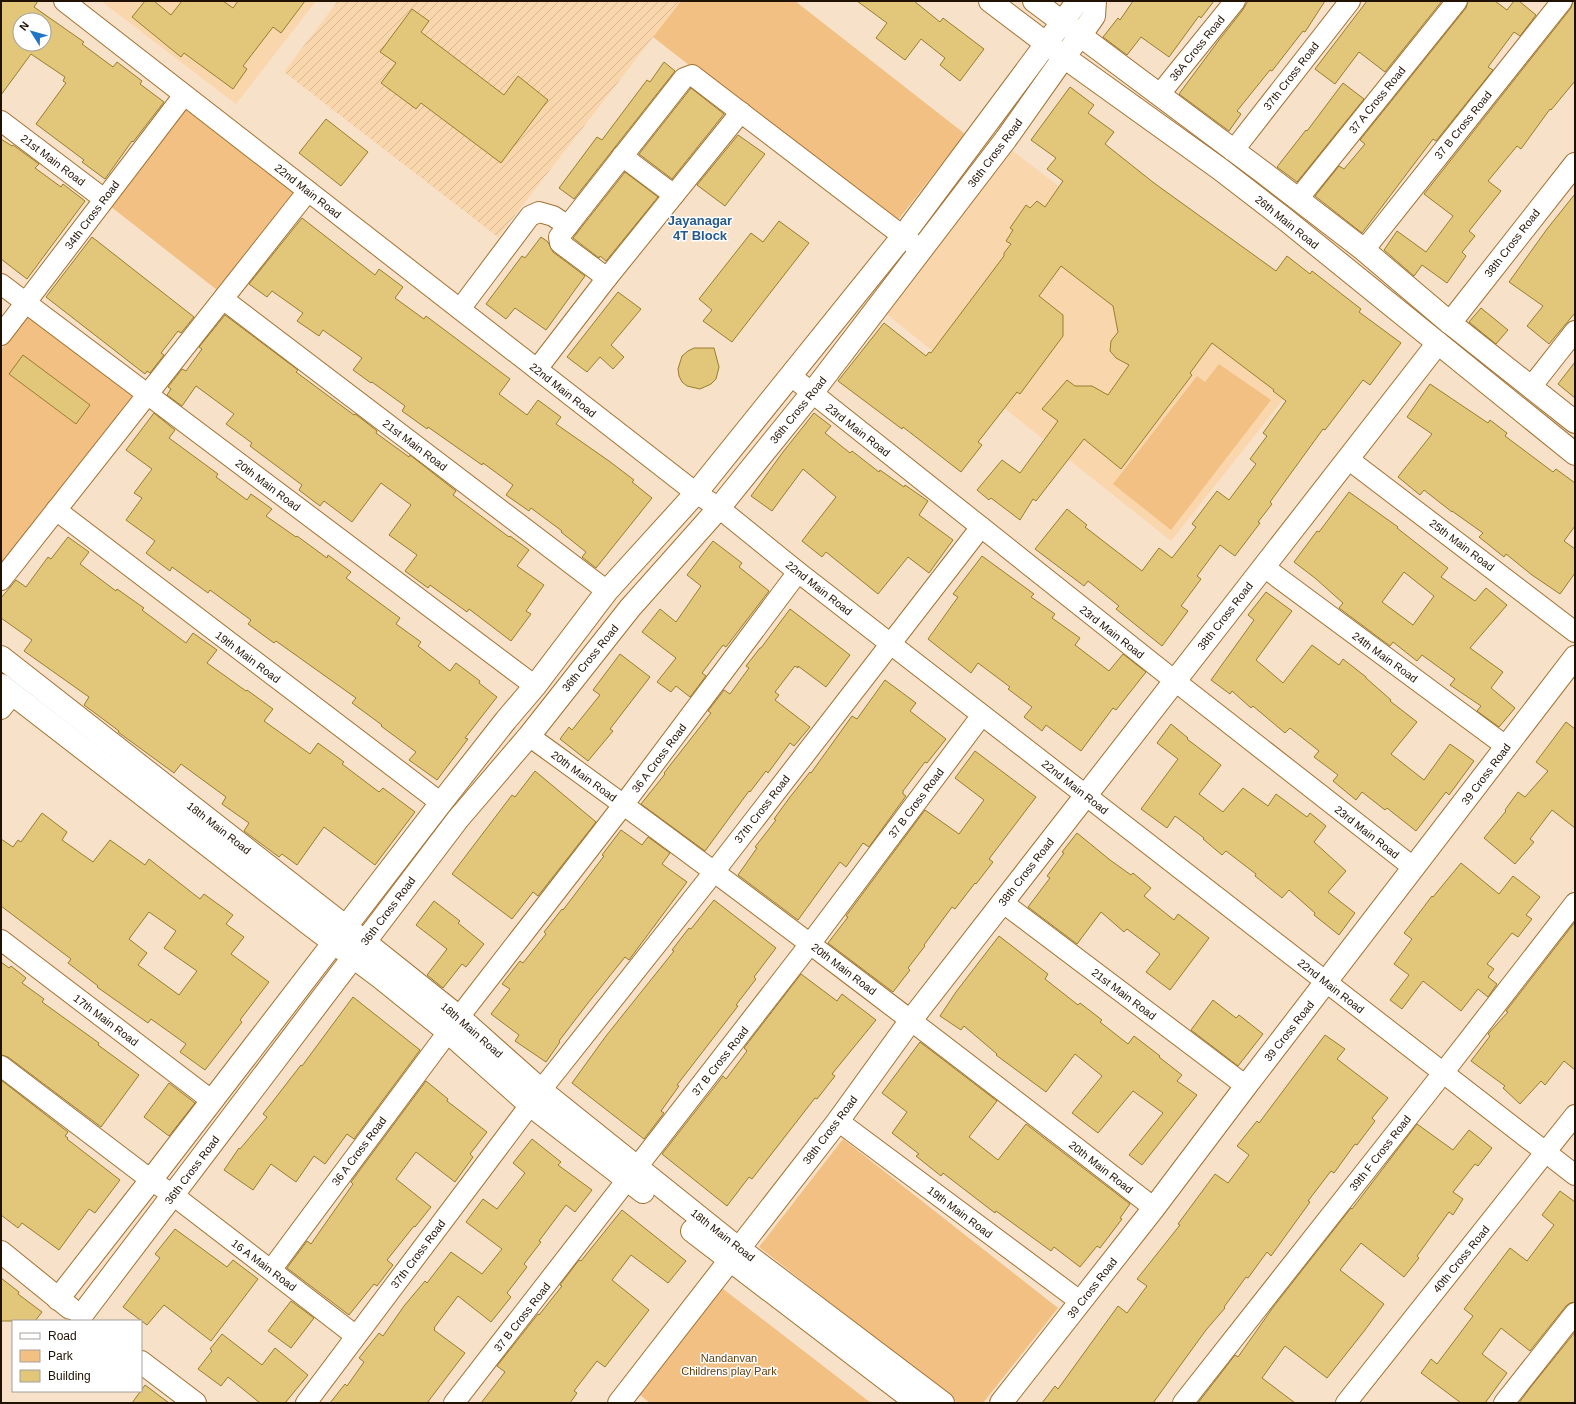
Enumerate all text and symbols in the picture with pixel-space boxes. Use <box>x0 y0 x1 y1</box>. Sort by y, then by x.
north arrow <box>12 12 52 52</box>
street label: 36A Cross Road <box>1167 13 1227 83</box>
text: N <box>17 19 31 33</box>
street label: 37th Cross Road <box>1261 40 1321 112</box>
street label: 37 A Cross Road <box>1346 64 1408 136</box>
street label: 37 B Cross Road <box>1432 89 1494 161</box>
street label: 36th Cross Road <box>965 116 1025 190</box>
street label: 21st Main Road <box>19 132 87 188</box>
street label: 22nd Main Road <box>272 161 344 221</box>
street label: 34th Cross Road <box>62 178 122 252</box>
street label: 26th Main Road <box>1253 193 1321 251</box>
street label: 38th Cross Road <box>1482 207 1542 279</box>
district label: Jayanagar 4T Block <box>668 213 732 243</box>
street label: 22nd Main Road <box>527 360 599 420</box>
street label: 36th Cross Road <box>767 374 829 446</box>
street label: 23rd Main Road <box>823 401 893 459</box>
street label: 21st Main Road <box>381 417 449 473</box>
street label: 20th Main Road <box>233 457 303 513</box>
street label: 25th Main Road <box>1427 517 1497 573</box>
street label: 22nd Main Road <box>783 558 855 618</box>
street label: 38th Cross Road <box>1195 580 1255 652</box>
street label: 23rd Main Road <box>1077 603 1147 661</box>
street label: 36th Cross Road <box>559 622 621 694</box>
street label: 19th Main Road <box>213 629 283 685</box>
street label: 24th Main Road <box>1350 629 1420 685</box>
street label: 36 A Cross Road <box>629 721 689 795</box>
street label: 39 Cross Road <box>1459 741 1513 807</box>
street label: 20th Main Road <box>549 748 619 804</box>
street label: 22nd Main Road <box>1039 757 1111 817</box>
street label: 37 B Cross Road <box>886 766 946 840</box>
street label: 37th Cross Road <box>732 773 792 845</box>
street label: 18th Main Road <box>185 799 253 857</box>
street label: 23rd Main Road <box>1332 803 1402 861</box>
street label: 38th Cross Road <box>996 836 1056 908</box>
street label: 36th Cross Road <box>358 874 418 948</box>
street label: 20th Main Road <box>809 941 879 997</box>
street label: 22nd Main Road <box>1295 956 1367 1016</box>
street label: 21st Main Road <box>1090 966 1158 1022</box>
street label: 17th Main Road <box>71 992 141 1048</box>
street label: 39 Cross Road <box>1262 998 1316 1064</box>
street label: 18th Main Road <box>439 1000 505 1060</box>
street label: 37 B Cross Road <box>689 1024 751 1098</box>
street label: 38th Cross Road <box>800 1093 860 1167</box>
street label: 39th F Cross Road <box>1347 1113 1413 1193</box>
street label: 36 A Cross Road <box>329 1114 389 1188</box>
street label: 36th Cross Road <box>162 1133 222 1207</box>
street label: 20th Main Road <box>1067 1138 1135 1196</box>
street label: 19th Main Road <box>925 1184 995 1240</box>
street label: 18th Main Road <box>689 1206 757 1264</box>
street label: 37th Cross Road <box>388 1217 448 1291</box>
street label: 40th Cross Road <box>1430 1223 1492 1295</box>
street label: 16 A Main Road <box>229 1237 299 1293</box>
street label: 39 Cross Road <box>1065 1255 1119 1321</box>
street label: 37 B Cross Road <box>491 1280 553 1354</box>
legend <box>12 1320 142 1392</box>
text: Road <box>48 1329 77 1343</box>
text: Park <box>48 1349 74 1363</box>
park label: Nandanvan Childrens play Park <box>681 1352 777 1377</box>
text: Building <box>48 1369 91 1383</box>

